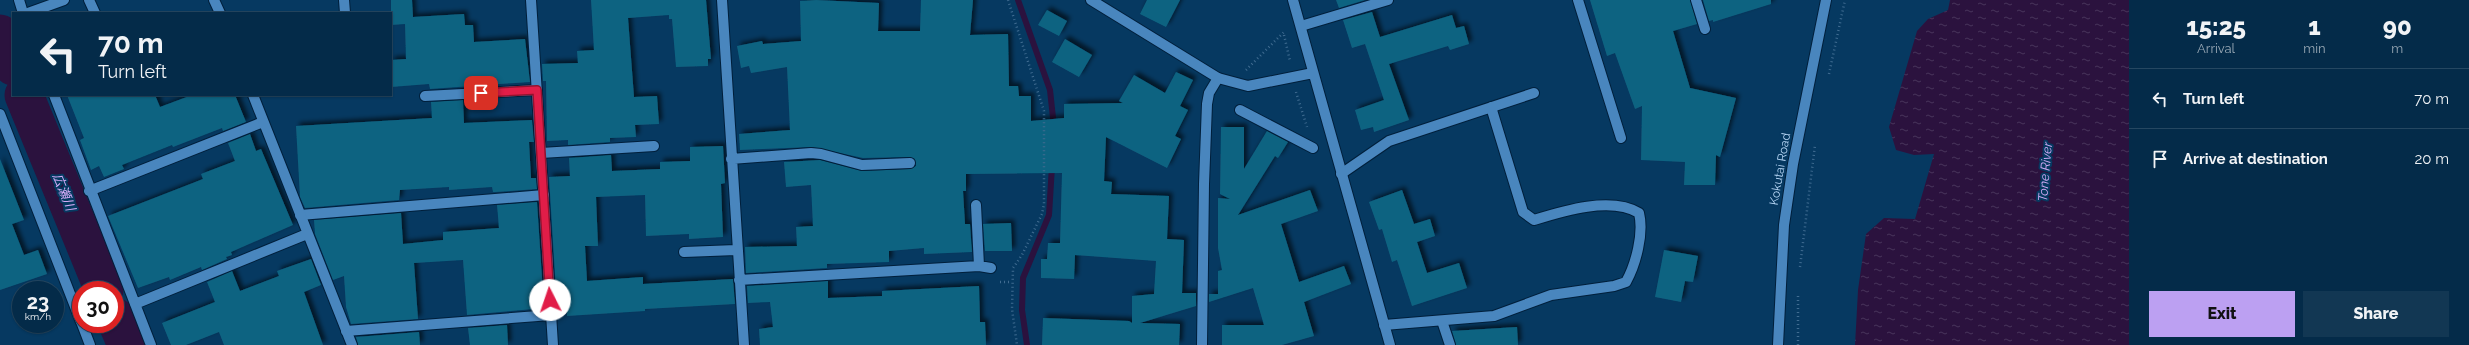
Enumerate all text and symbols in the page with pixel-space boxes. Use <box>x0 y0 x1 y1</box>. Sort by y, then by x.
text: 15:25 <box>2186 12 2246 41</box>
text: 1 <box>2308 12 2321 41</box>
text: 90 <box>2383 12 2412 41</box>
text: 70 m <box>98 27 164 60</box>
icon: left <box>32 28 84 80</box>
text: Arrival <box>2197 41 2235 56</box>
text: min <box>2303 41 2326 56</box>
text: m <box>2391 41 2403 56</box>
text: Turn left <box>98 61 167 82</box>
pin <box>464 76 498 110</box>
icon: arrive <box>470 82 492 104</box>
icon: left <box>2149 88 2171 110</box>
text: Turn left <box>2183 90 2244 108</box>
text: 70 m <box>2414 90 2449 108</box>
street label: Kokutai Road <box>1767 132 1793 206</box>
water label: Tone River <box>2035 141 2055 202</box>
icon: arrive <box>2149 148 2171 170</box>
text: Arrive at destination <box>2183 150 2328 168</box>
text: 20 m <box>2414 150 2449 168</box>
water label: 広瀬川 <box>50 171 79 215</box>
position arrow <box>529 279 571 321</box>
speed limit sign: 30 <box>72 281 124 333</box>
text: 23 <box>27 290 49 314</box>
button: Exit <box>2149 291 2295 337</box>
button: Share <box>2303 291 2449 337</box>
text: km/h <box>25 311 51 322</box>

